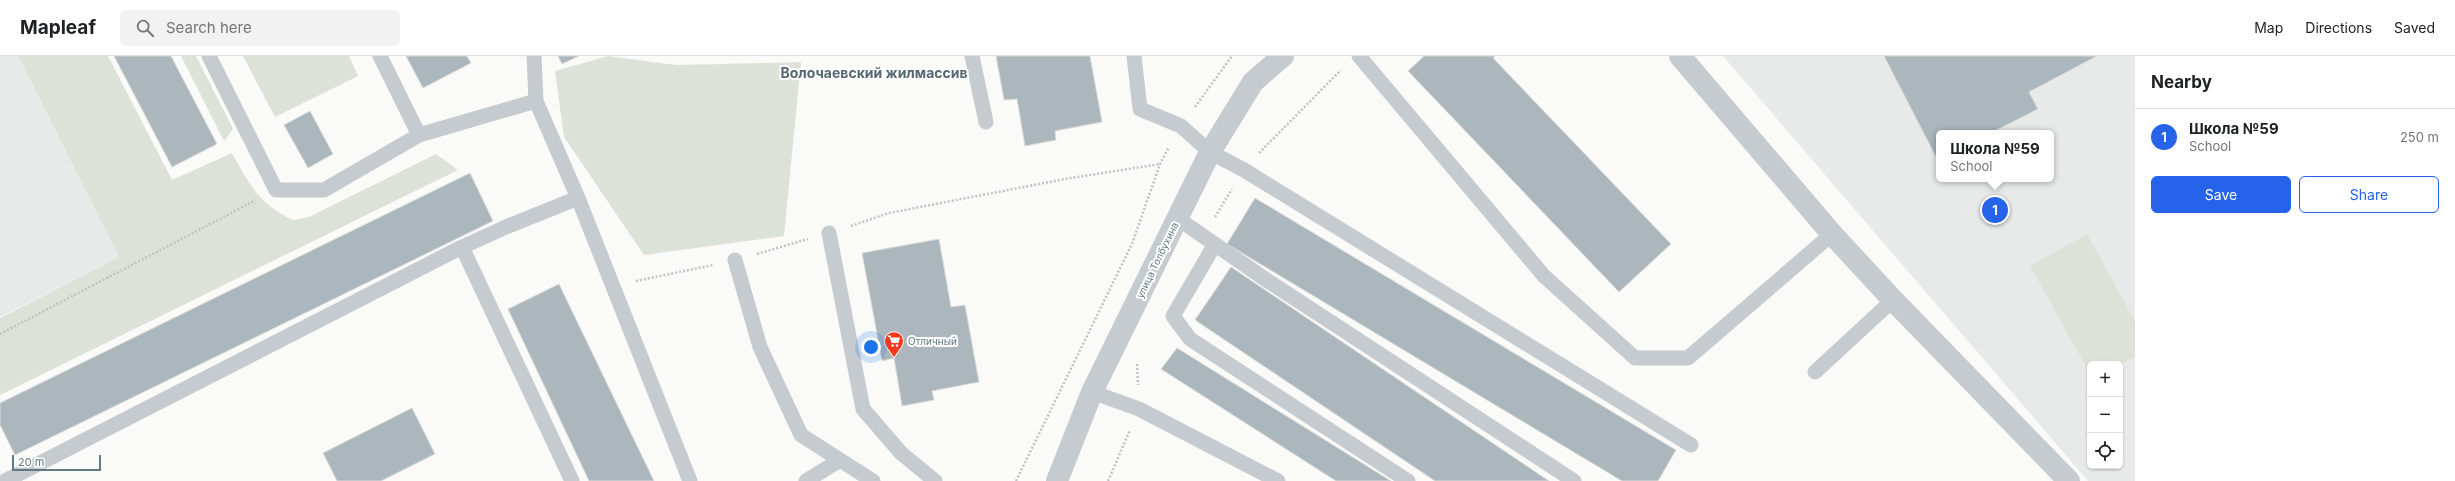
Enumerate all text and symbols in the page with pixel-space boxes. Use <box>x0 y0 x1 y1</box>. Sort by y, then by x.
search box <box>120 10 400 46</box>
text: Mapleaf <box>20 16 96 39</box>
icon: search <box>134 17 156 39</box>
text: Search here <box>166 18 252 37</box>
text: Map <box>2254 19 2283 36</box>
text: Directions <box>2305 19 2372 36</box>
text: Saved <box>2394 19 2435 36</box>
district label: Волочаевский жилмассив <box>780 64 968 81</box>
text: Nearby <box>2151 72 2212 92</box>
text: Школа №59 <box>2189 119 2279 138</box>
text: 1 <box>2161 129 2167 145</box>
text: 250 m <box>2400 129 2439 145</box>
popup <box>1936 130 2054 182</box>
text: School <box>2189 138 2231 154</box>
text: Школа №59 <box>1950 139 2040 158</box>
text: School <box>1950 158 1992 174</box>
button: Save <box>2151 176 2291 213</box>
button: Share <box>2299 176 2439 213</box>
pin: 1 <box>1982 195 2008 225</box>
street label: улица Толбухина <box>1133 220 1181 300</box>
supermarket icon: Отличный <box>883 330 905 358</box>
place label: Отличный <box>908 335 957 347</box>
your location <box>861 337 881 357</box>
map controls <box>2087 361 2123 469</box>
button: + <box>2087 361 2123 397</box>
button: − <box>2087 397 2123 433</box>
button: locate <box>2087 433 2123 469</box>
scale bar <box>12 453 101 472</box>
text: 20 m <box>18 455 44 469</box>

